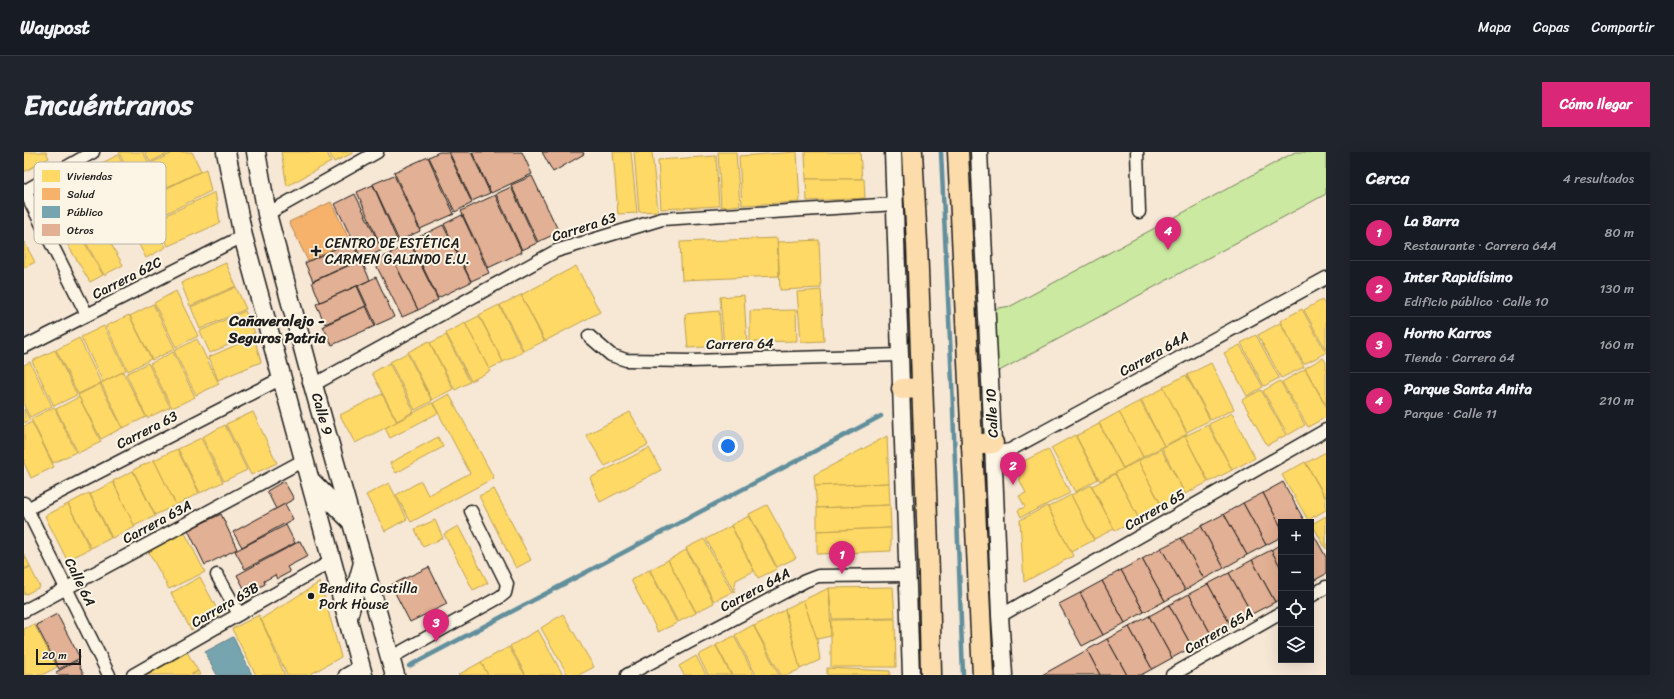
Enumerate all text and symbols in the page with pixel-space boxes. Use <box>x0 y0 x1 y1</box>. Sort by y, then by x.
text: Waypost <box>20 11 90 44</box>
text: Mapa <box>1478 15 1511 40</box>
text: Capas <box>1533 15 1570 40</box>
text: Compartir <box>1592 15 1654 40</box>
text: Encuéntranos <box>24 80 193 129</box>
button: Cómo llegar <box>1542 82 1650 127</box>
legend <box>34 162 166 244</box>
text: Cerca <box>1366 163 1409 193</box>
text: Viviendas <box>67 167 113 186</box>
text: 4 resultados <box>1563 167 1634 190</box>
text: Salud <box>67 185 95 204</box>
text: Público <box>67 203 103 222</box>
street label: Carrera 63 <box>549 205 620 249</box>
text: La Barra <box>1404 208 1459 234</box>
pin: 4 <box>1155 217 1181 250</box>
text: Otros <box>67 221 94 240</box>
text: 1 <box>1376 221 1382 244</box>
text: 80 m <box>1605 221 1634 244</box>
place label: CENTRO DE ESTÉTICA CARMEN GALINDO E.U. <box>325 231 470 272</box>
text: Restaurante · Carrera 64A <box>1404 234 1556 257</box>
marker: CENTRO DE ESTÉTICA CARMEN GALINDO E.U. <box>310 245 322 257</box>
street label: Carrera 62C <box>88 250 167 306</box>
text: Inter Rapidísimo <box>1404 264 1513 290</box>
text: 2 <box>1375 277 1383 300</box>
text: 130 m <box>1600 277 1634 300</box>
text: Edificio público · Calle 10 <box>1404 290 1549 313</box>
district label: Cañaveralejo - Seguros Patria <box>227 308 326 351</box>
text: Horno Karros <box>1404 320 1491 346</box>
street label: Carrera 64A <box>1114 324 1194 384</box>
street label: Carrera 64 <box>706 331 774 357</box>
text: 3 <box>1375 333 1383 356</box>
text: 160 m <box>1599 333 1634 356</box>
text: Tienda · Carrera 64 <box>1404 346 1515 369</box>
text: Parque Santa Anita <box>1404 376 1532 402</box>
street label: Calle 10 <box>978 388 1006 438</box>
text: 4 <box>1375 389 1383 412</box>
text: 210 m <box>1599 389 1634 412</box>
street label: Calle 9 <box>304 390 340 439</box>
text: Parque · Calle 11 <box>1404 402 1497 425</box>
street label: Carrera 63 <box>112 404 183 456</box>
your location <box>718 436 738 456</box>
pin: 2 <box>1000 452 1026 485</box>
street label: Carrera 65 <box>1120 482 1191 538</box>
street label: Carrera 63A <box>118 493 196 551</box>
map controls <box>1278 519 1314 663</box>
button: + <box>1278 519 1314 555</box>
pin: 1 <box>829 541 855 574</box>
street label: Calle 6A <box>57 553 103 611</box>
button: − <box>1278 555 1314 591</box>
street label: Carrera 64A <box>715 561 795 619</box>
street label: Carrera 63B <box>186 575 264 635</box>
place label: Bendita Costilla Pork House <box>319 576 417 617</box>
marker: Bendita Costilla Pork House <box>306 591 316 601</box>
button: locate <box>1278 591 1314 627</box>
street label: Carrera 65A <box>1180 601 1258 661</box>
pin: 3 <box>423 609 449 642</box>
button: layers <box>1278 627 1314 663</box>
text: 20 m <box>42 646 67 665</box>
scale bar <box>36 647 81 666</box>

